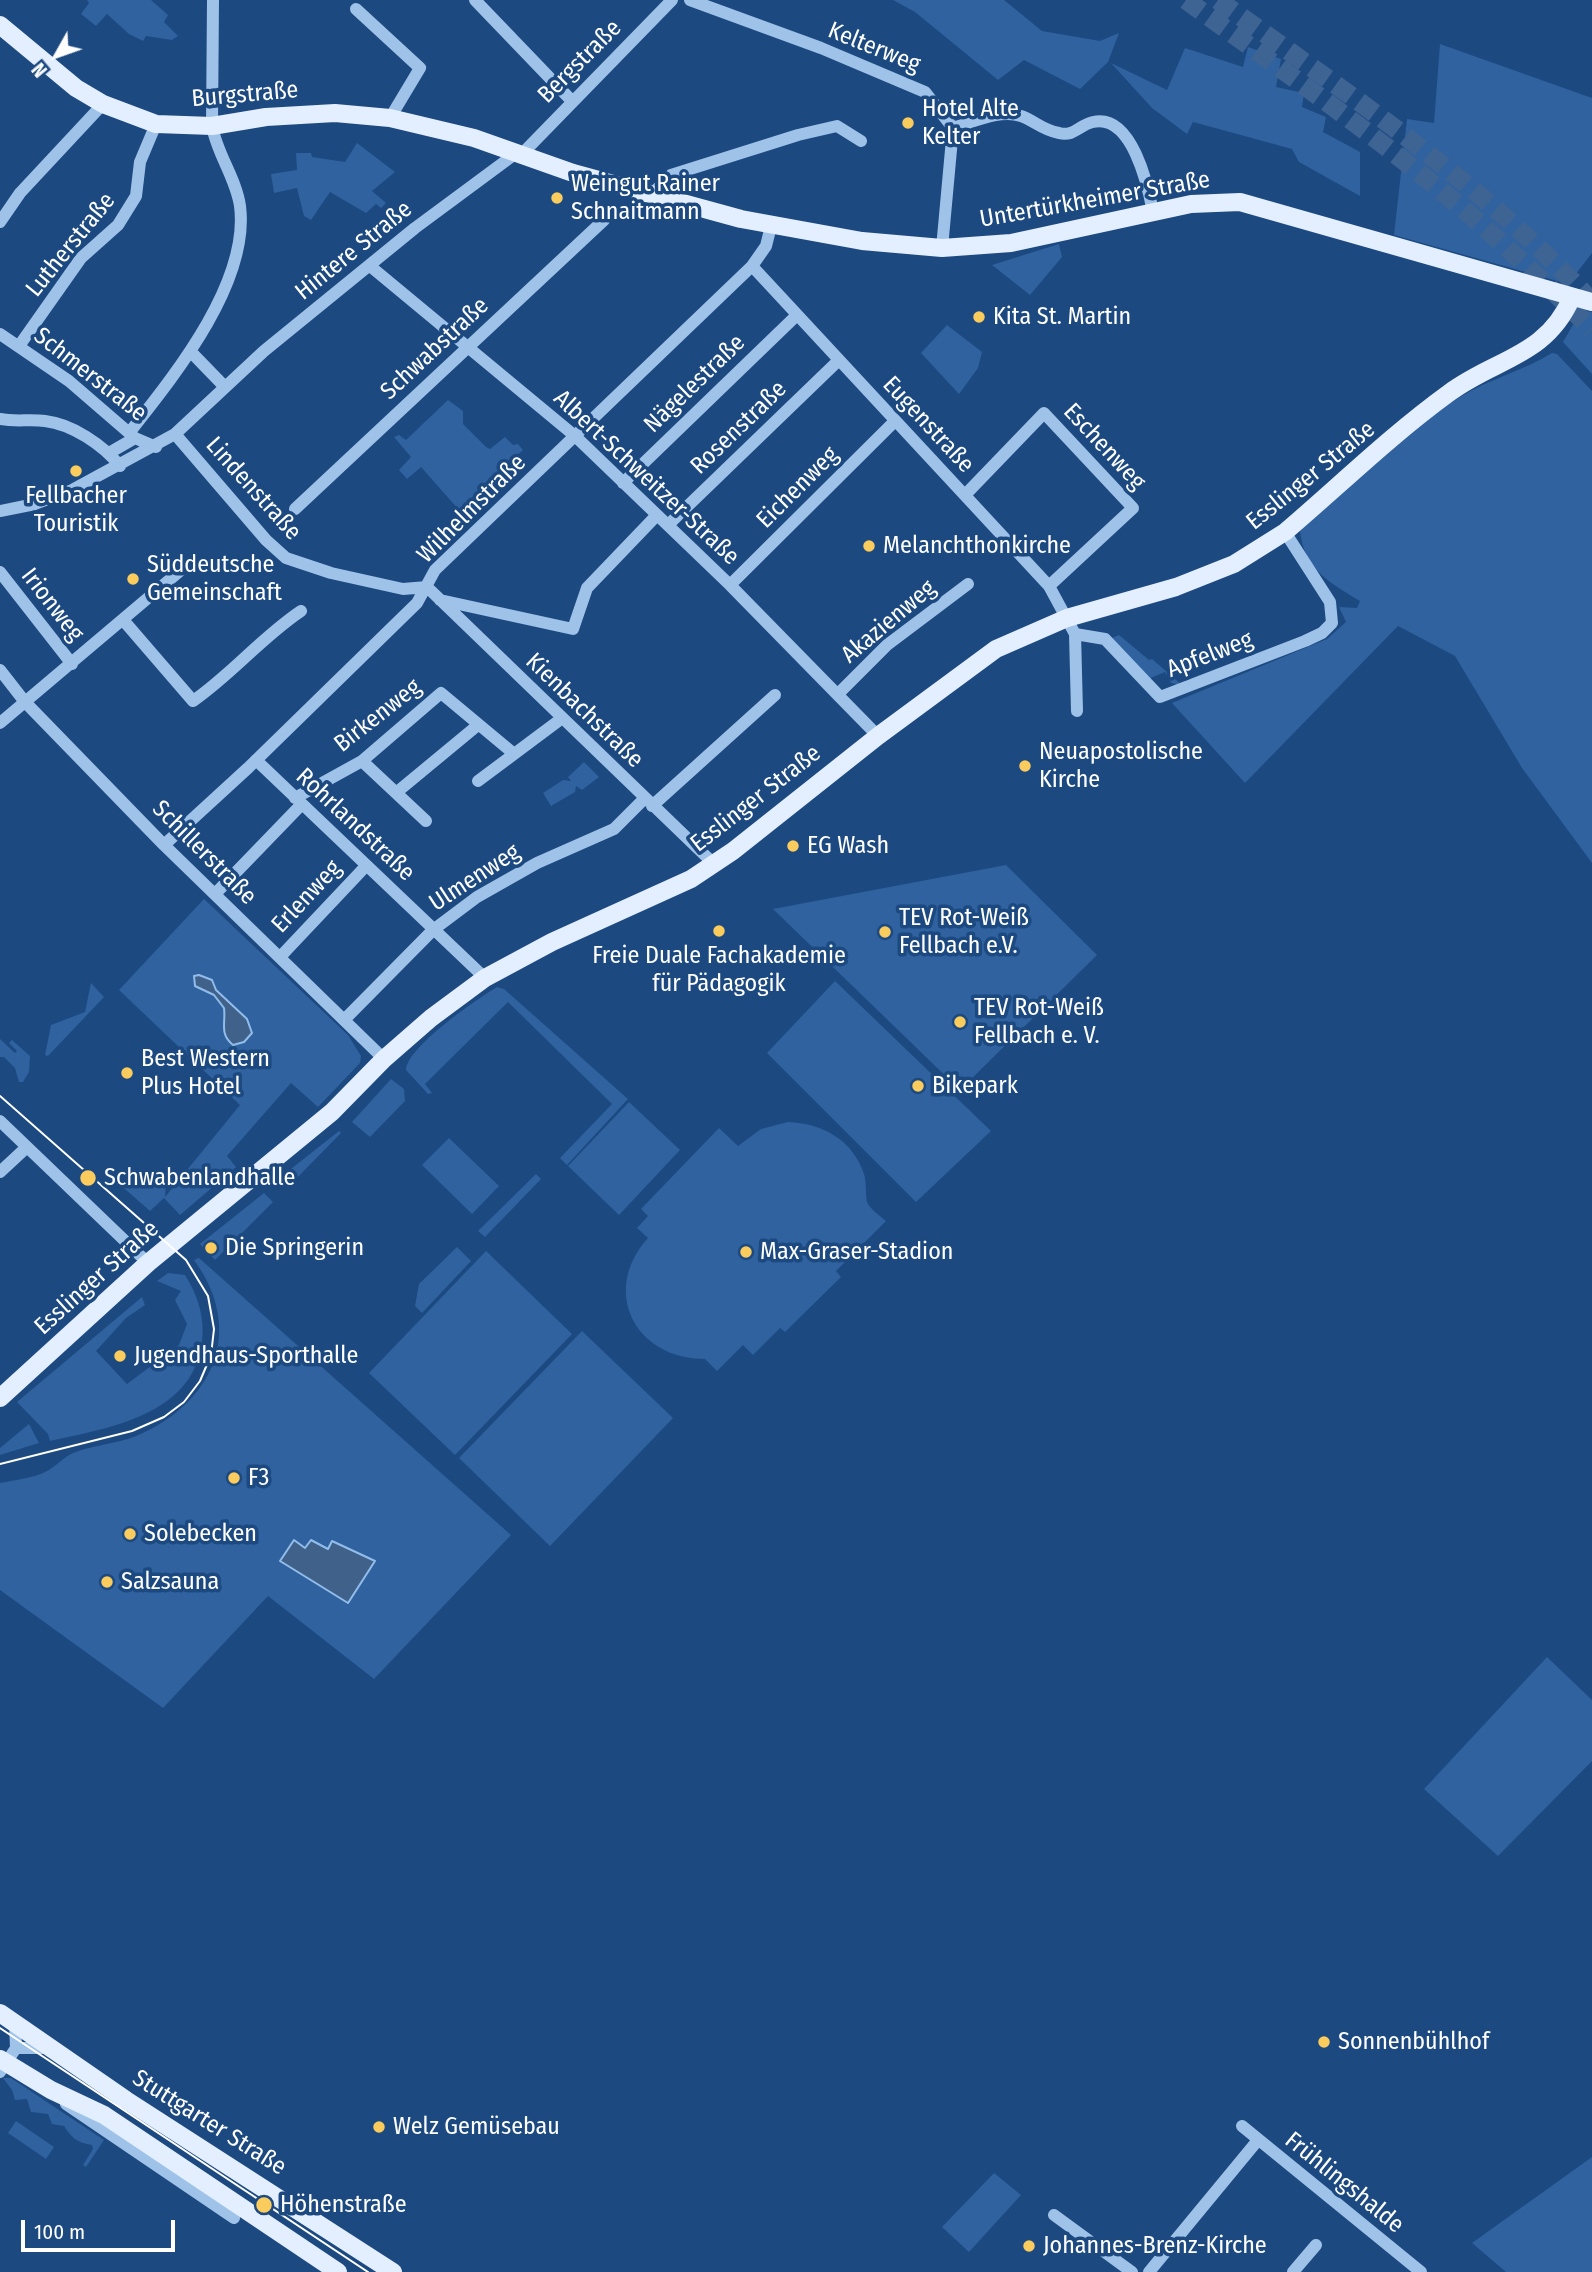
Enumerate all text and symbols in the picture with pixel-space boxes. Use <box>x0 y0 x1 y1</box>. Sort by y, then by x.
street label: Bergstraße <box>532 14 628 110</box>
street label: Kelterweg <box>824 16 924 80</box>
north arrow <box>21 21 91 91</box>
text: N <box>27 58 52 82</box>
street label: Burgstraße <box>190 76 300 114</box>
place label: Hotel Alte Kelter <box>922 95 1019 151</box>
marker: Hotel Alte Kelter <box>900 115 916 131</box>
street label: Untertürkheimer Straße <box>978 166 1212 234</box>
place label: Weingut Rainer Schnaitmann <box>571 170 720 226</box>
street label: Lutherstraße <box>20 187 122 303</box>
marker: Weingut Rainer Schnaitmann <box>549 190 565 206</box>
street label: Hintere Straße <box>290 195 418 307</box>
street label: Schwabstraße <box>375 292 495 406</box>
place label: Kita St. Martin <box>993 303 1131 331</box>
marker: Kita St. Martin <box>971 309 987 325</box>
street label: Schmerstraße <box>28 322 152 428</box>
street label: Nägelestraße <box>639 329 751 439</box>
street label: Eugenstraße <box>876 371 980 479</box>
street label: Rosenstraße <box>685 375 793 481</box>
street label: Albert-Schweitzer-Straße <box>547 384 745 572</box>
street label: Eschenweg <box>1057 398 1151 496</box>
street label: Esslinger Straße <box>1241 415 1381 537</box>
street label: Lindenstraße <box>199 431 307 547</box>
street label: Eichenweg <box>751 441 845 535</box>
street label: Wilhelmstraße <box>412 449 532 569</box>
marker: Fellbacher Touristik <box>68 463 84 479</box>
place label: Fellbacher Touristik <box>25 482 127 538</box>
place label: Melanchthonkirche <box>883 532 1071 560</box>
marker: Melanchthonkirche <box>861 538 877 554</box>
place label: Süddeutsche Gemeinschaft <box>147 551 282 607</box>
street label: Irionweg <box>15 563 89 647</box>
marker: Süddeutsche Gemeinschaft <box>125 571 141 587</box>
street label: Akazienweg <box>836 574 942 670</box>
street label: Apfelweg <box>1163 626 1257 684</box>
street label: Kienbachstraße <box>519 648 649 774</box>
street label: Birkenweg <box>329 673 427 759</box>
place label: Neuapostolische Kirche <box>1039 738 1203 794</box>
street label: Esslinger Straße <box>685 739 827 859</box>
marker: Neuapostolische Kirche <box>1017 758 1033 774</box>
street label: Rohrlandstraße <box>290 763 420 887</box>
street label: Schillerstraße <box>146 795 262 911</box>
place label: EG Wash <box>807 832 889 860</box>
street label: Ulmenweg <box>424 838 526 918</box>
marker: EG Wash <box>785 838 801 854</box>
street label: Erlenweg <box>266 855 348 939</box>
place label: TEV Rot-Weiß Fellbach e.V. <box>899 904 1029 960</box>
marker: Freie Duale Fachakademie für Pädagogik <box>711 923 727 939</box>
marker: TEV Rot-Weiß Fellbach e.V. <box>877 924 893 940</box>
place label: Freie Duale Fachakademie für Pädagogik <box>592 942 846 998</box>
place label: TEV Rot-Weiß Fellbach e. V. <box>974 994 1104 1050</box>
marker: TEV Rot-Weiß Fellbach e. V. <box>952 1014 968 1030</box>
place label: Best Western Plus Hotel <box>141 1045 270 1101</box>
marker: Best Western Plus Hotel <box>119 1065 135 1081</box>
place label: Bikepark <box>932 1072 1018 1100</box>
marker: Bikepark <box>910 1078 926 1094</box>
place label: Schwabenlandhalle <box>104 1164 295 1192</box>
marker: Schwabenlandhalle <box>78 1168 98 1188</box>
street label: Esslinger Straße <box>29 1215 165 1341</box>
place label: Die Springerin <box>225 1234 364 1262</box>
place label: Max-Graser-Stadion <box>760 1238 953 1266</box>
marker: Die Springerin <box>203 1240 219 1256</box>
marker: Max-Graser-Stadion <box>738 1244 754 1260</box>
place label: Jugendhaus-Sporthalle <box>134 1342 358 1370</box>
marker: Jugendhaus-Sporthalle <box>112 1348 128 1364</box>
place label: F3 <box>248 1464 269 1492</box>
marker: F3 <box>226 1470 242 1486</box>
place label: Solebecken <box>144 1520 257 1548</box>
marker: Solebecken <box>122 1526 138 1542</box>
place label: Salzsauna <box>121 1568 219 1596</box>
marker: Salzsauna <box>99 1574 115 1590</box>
place label: Sonnenbühlhof <box>1338 2028 1489 2056</box>
marker: Sonnenbühlhof <box>1316 2034 1332 2050</box>
street label: Stuttgarter Straße <box>127 2064 291 2182</box>
place label: Welz Gemüsebau <box>393 2113 560 2141</box>
marker: Welz Gemüsebau <box>371 2119 387 2135</box>
street label: Frühlingshalde <box>1279 2126 1409 2240</box>
place label: Höhenstraße <box>280 2191 407 2219</box>
marker: Höhenstraße <box>254 2195 274 2215</box>
scale bar <box>24 2206 178 2250</box>
text: 100 m <box>34 2219 85 2245</box>
place label: Johannes-Brenz-Kirche <box>1043 2232 1267 2260</box>
marker: Johannes-Brenz-Kirche <box>1021 2238 1037 2254</box>

